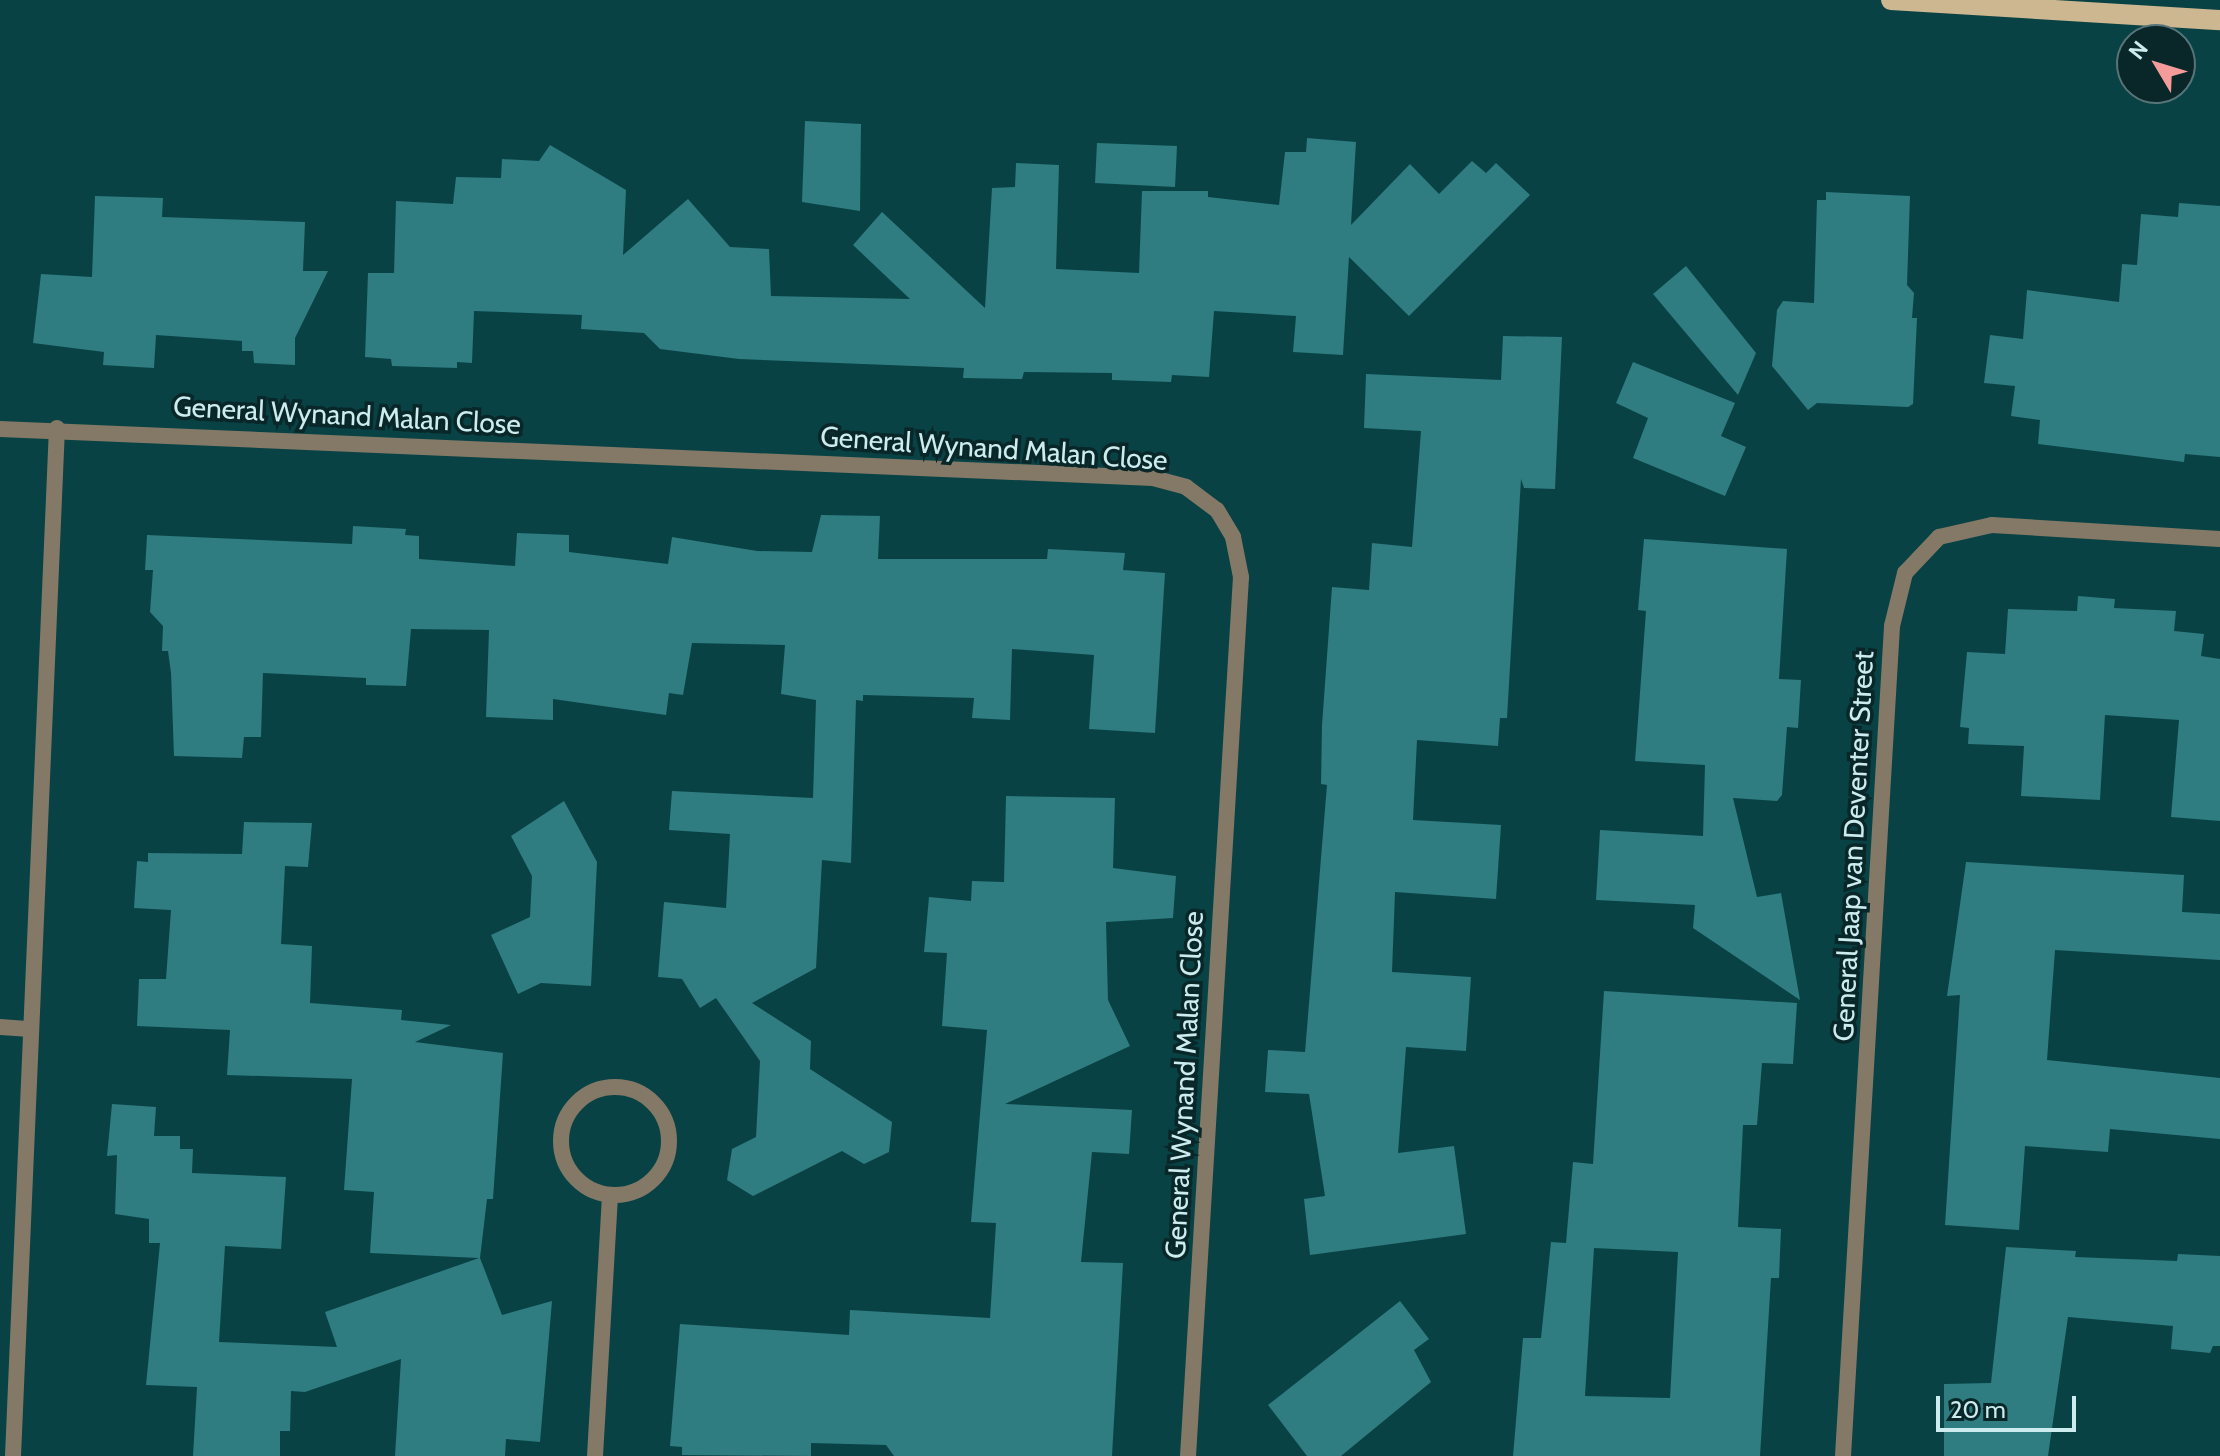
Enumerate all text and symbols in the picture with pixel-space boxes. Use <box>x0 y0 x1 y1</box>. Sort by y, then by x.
north arrow <box>2116 24 2196 104</box>
text: N <box>2123 36 2154 65</box>
street label: General Wynand Malan Close <box>172 389 522 441</box>
street label: General Wynand Malan Close <box>819 419 1169 477</box>
street label: General Jaap van Deventer Street <box>1826 650 1880 1042</box>
street label: General Wynand Malan Close <box>1158 910 1210 1260</box>
scale bar <box>1940 1380 2080 1430</box>
text: 20 m <box>1950 1395 2006 1424</box>

